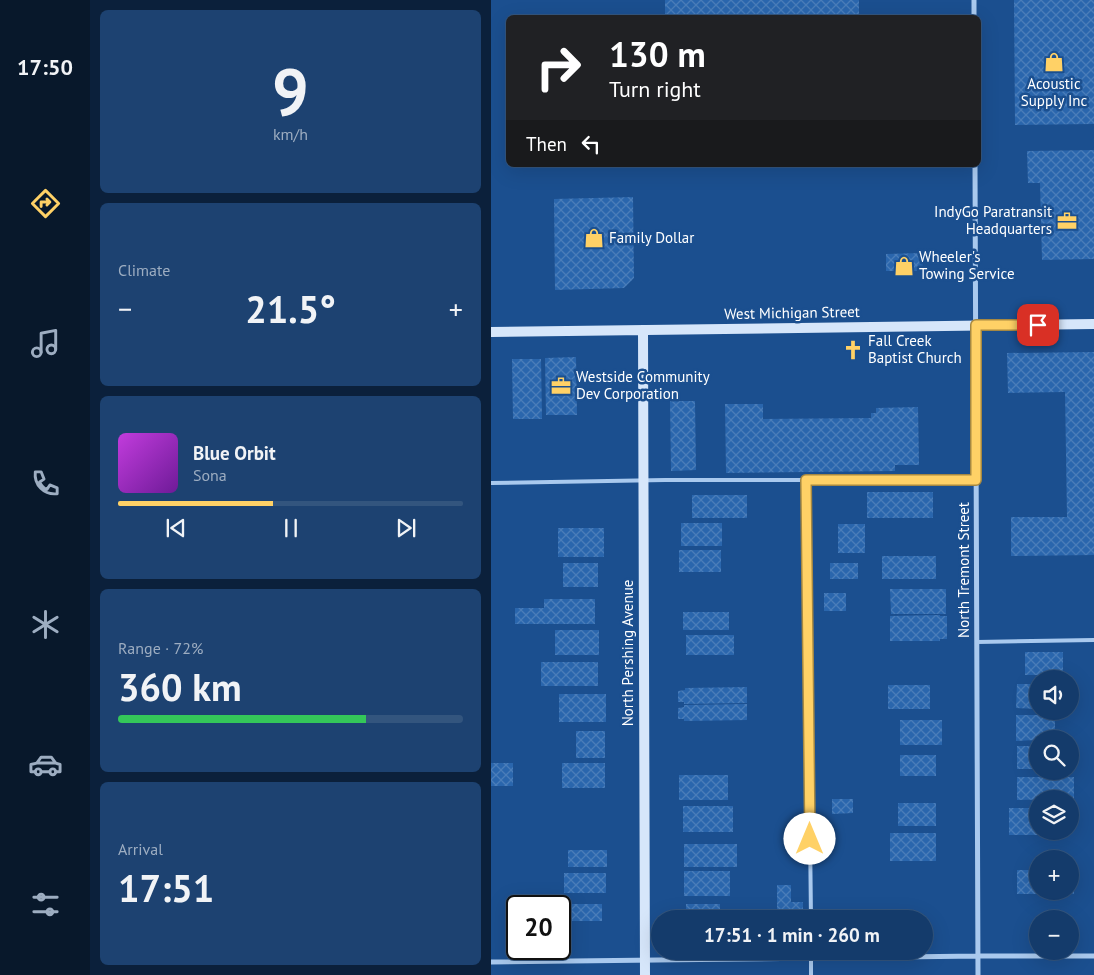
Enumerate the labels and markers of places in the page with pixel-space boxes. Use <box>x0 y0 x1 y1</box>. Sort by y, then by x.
shop icon: Acoustic Supply Inc <box>1043 51 1065 73</box>
place label: Acoustic Supply Inc <box>1021 74 1087 110</box>
place label: IndyGo Paratransit Headquarters <box>934 202 1052 238</box>
office icon: IndyGo Paratransit Headquarters <box>1056 210 1078 232</box>
shop icon: Family Dollar <box>583 227 605 249</box>
place label: Family Dollar <box>609 228 694 247</box>
place label: Wheeler's Towing Service <box>919 247 1015 283</box>
shop icon: Wheeler's Towing Service <box>893 255 915 277</box>
pin <box>1017 304 1059 346</box>
place label: Fall Creek Baptist Church <box>868 331 962 367</box>
church icon: Fall Creek Baptist Church <box>842 339 864 361</box>
place label: Westside Community Dev Corporation <box>576 367 710 403</box>
office icon: Westside Community Dev Corporation <box>550 375 572 397</box>

